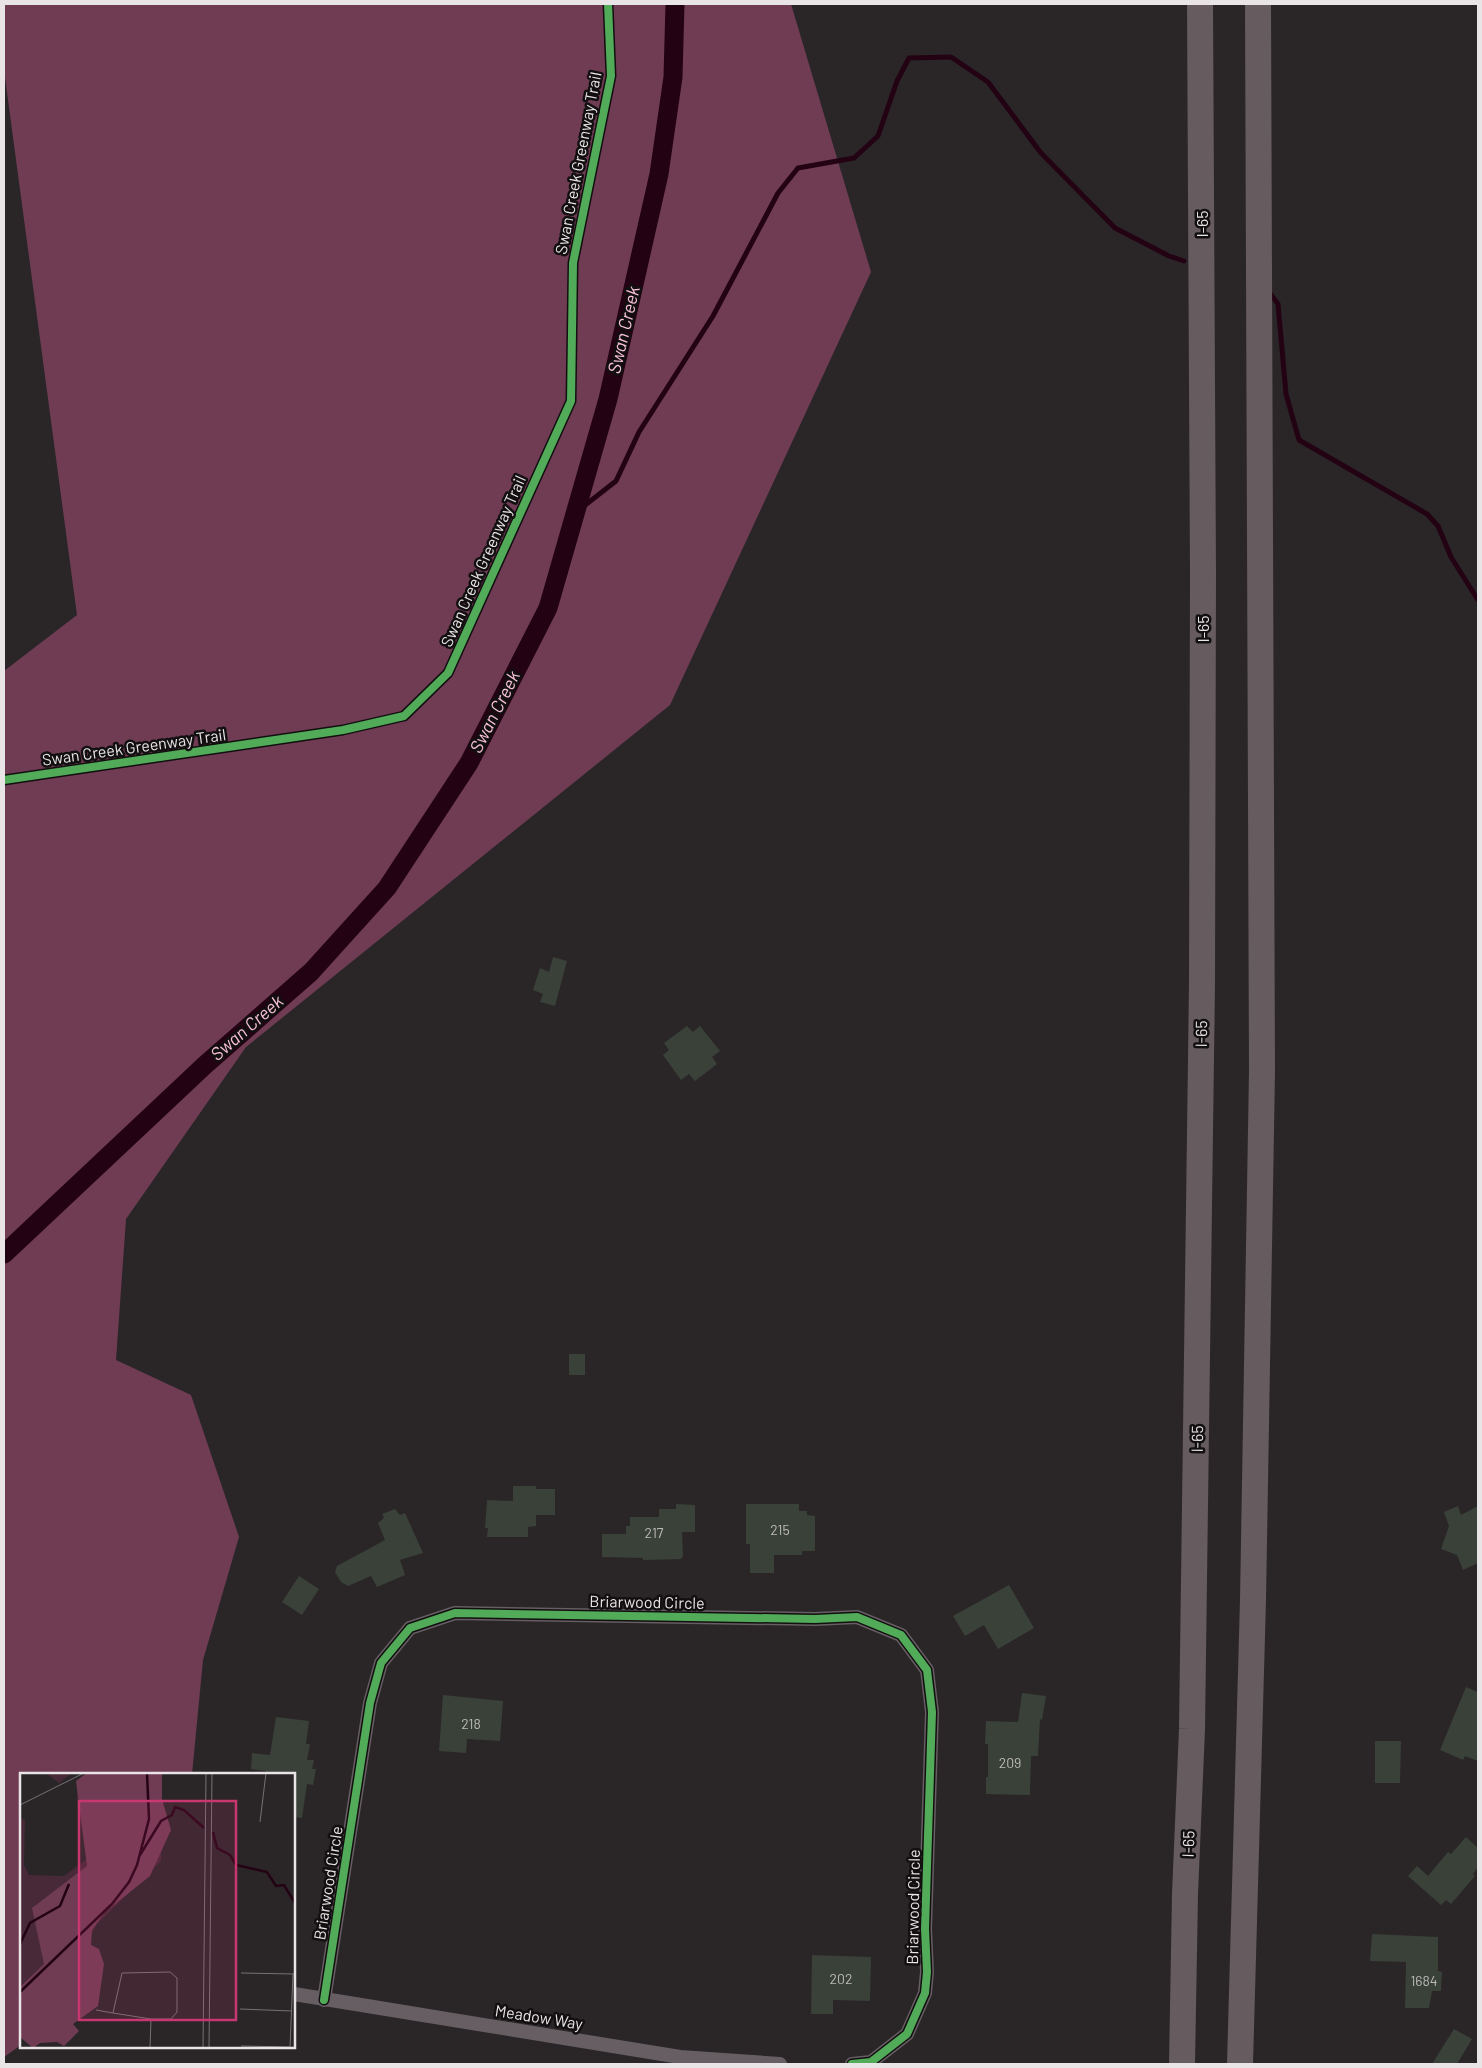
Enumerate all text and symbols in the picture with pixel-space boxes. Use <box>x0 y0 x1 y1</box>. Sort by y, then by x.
street label: Swan Creek Greenway Trail <box>550 70 605 256</box>
street label: I-65 <box>1192 211 1211 237</box>
water label: Swan Creek <box>602 284 644 376</box>
street label: Swan Creek Greenway Trail <box>436 472 529 649</box>
street label: I-65 <box>1193 616 1212 642</box>
water label: Swan Creek <box>464 667 524 756</box>
street label: Swan Creek Greenway Trail <box>41 724 227 769</box>
water label: Swan Creek <box>206 990 287 1065</box>
street label: I-65 <box>1191 1020 1210 1048</box>
street label: I-65 <box>1187 1425 1206 1453</box>
house number: 215 <box>770 1521 790 1538</box>
house number: 217 <box>645 1524 664 1541</box>
street label: Briarwood Circle <box>589 1591 705 1612</box>
house number: 218 <box>461 1715 481 1732</box>
house number: 209 <box>999 1754 1021 1771</box>
inset map <box>20 1773 295 2048</box>
street label: Briarwood Circle <box>309 1825 346 1941</box>
street label: I-65 <box>1178 1830 1197 1858</box>
street label: Briarwood Circle <box>902 1849 923 1965</box>
house number: 202 <box>830 1970 852 1987</box>
house number: 1684 <box>1410 1972 1438 1989</box>
street label: Meadow Way <box>494 2000 585 2033</box>

